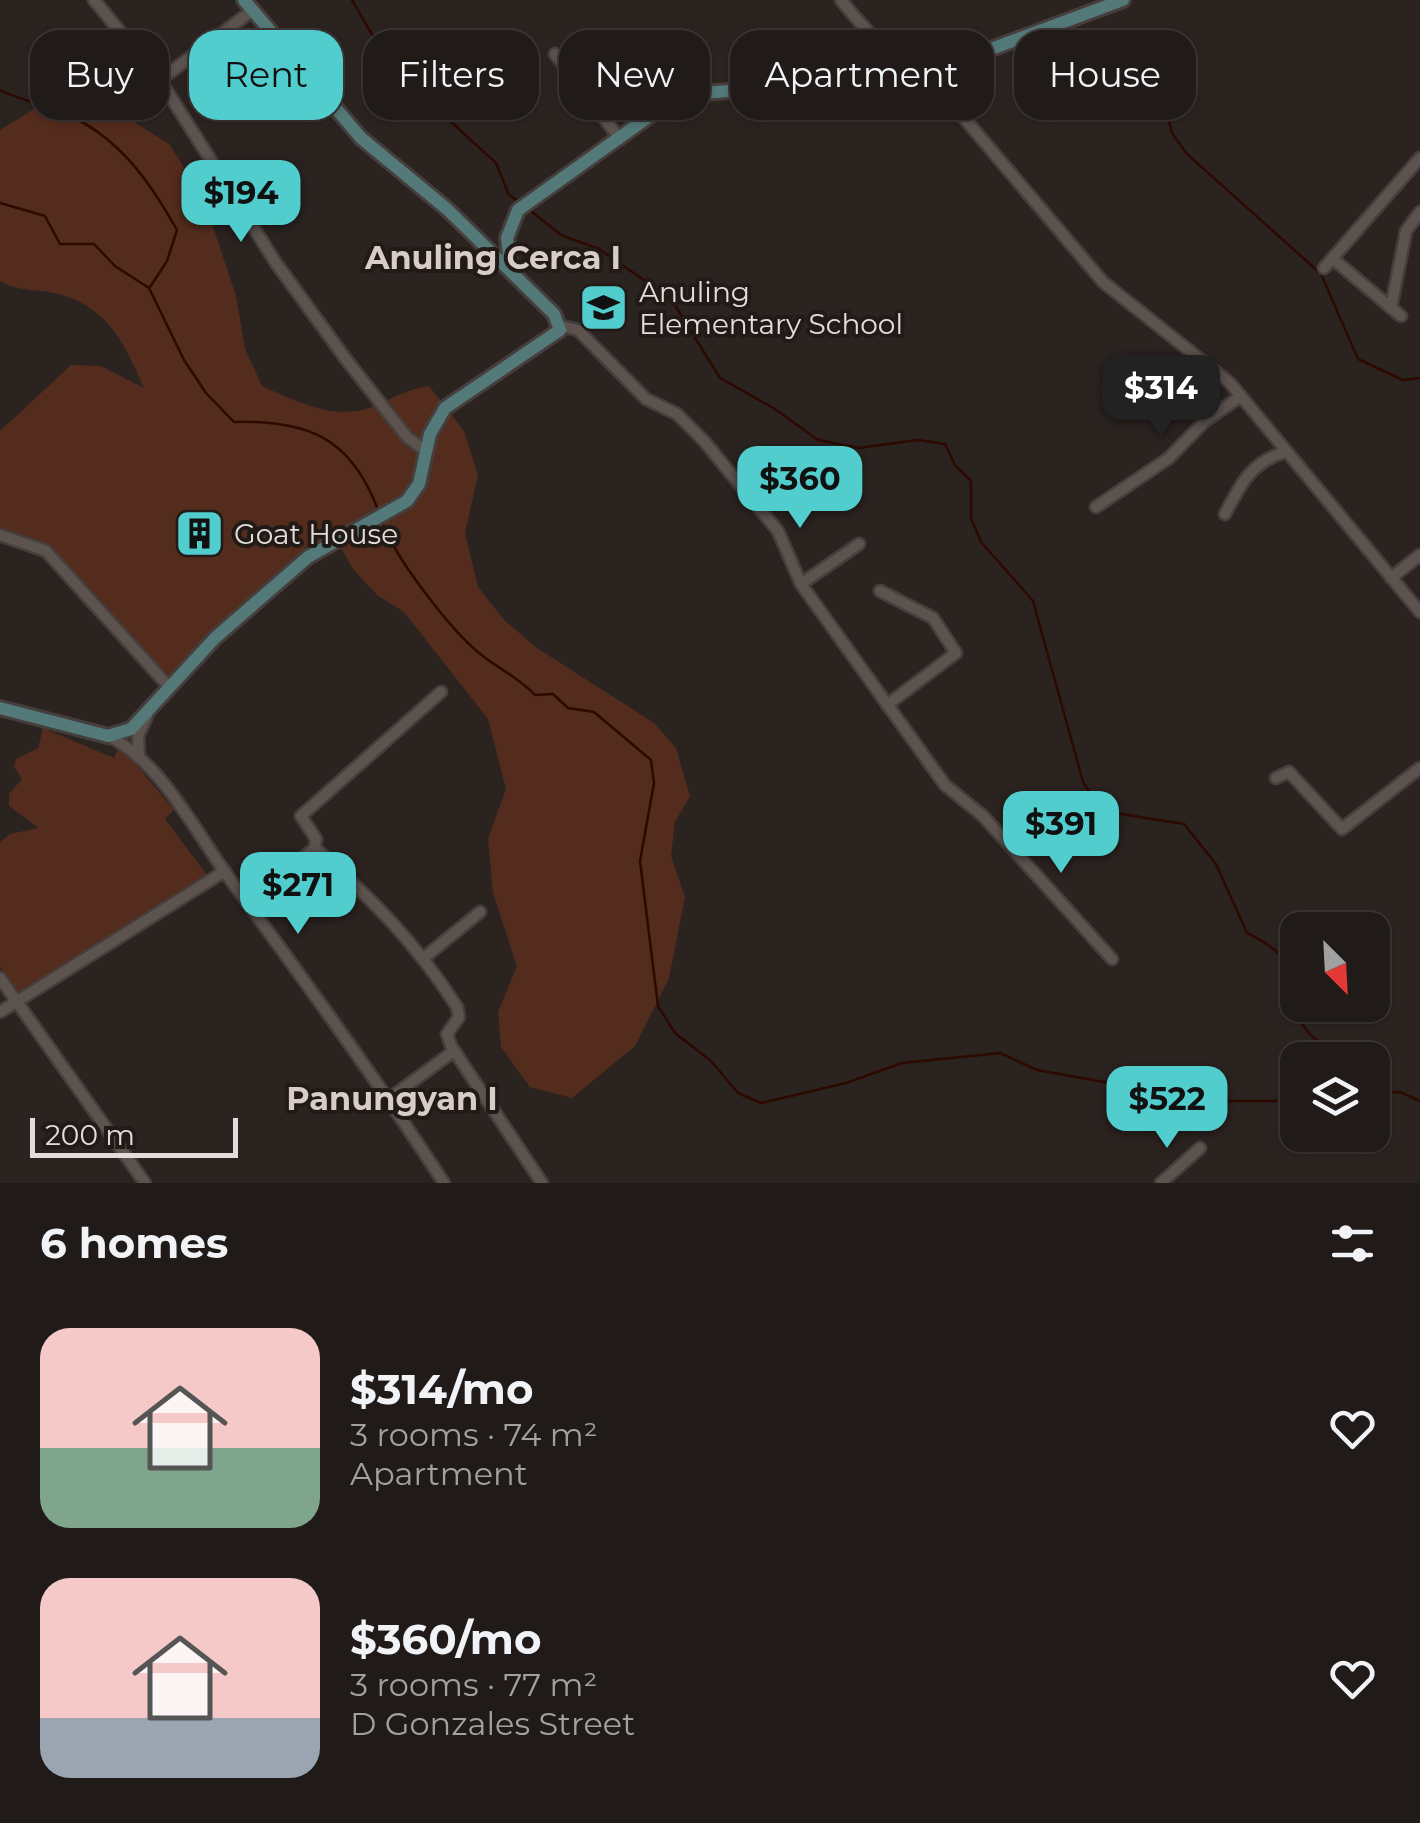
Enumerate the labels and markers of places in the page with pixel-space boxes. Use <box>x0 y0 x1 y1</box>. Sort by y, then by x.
pin: $194 <box>182 160 300 245</box>
place label: Anuling Elementary School <box>639 275 903 341</box>
school or university icon: Anuling Elementary School <box>578 282 630 334</box>
pin: $314 <box>1102 355 1220 440</box>
pin: $360 <box>741 446 859 531</box>
building icon: Goat House <box>173 508 225 560</box>
place label: Goat House <box>234 517 398 551</box>
pin: $391 <box>1002 791 1120 876</box>
pin: $271 <box>239 852 357 937</box>
pin: $522 <box>1108 1066 1226 1151</box>

